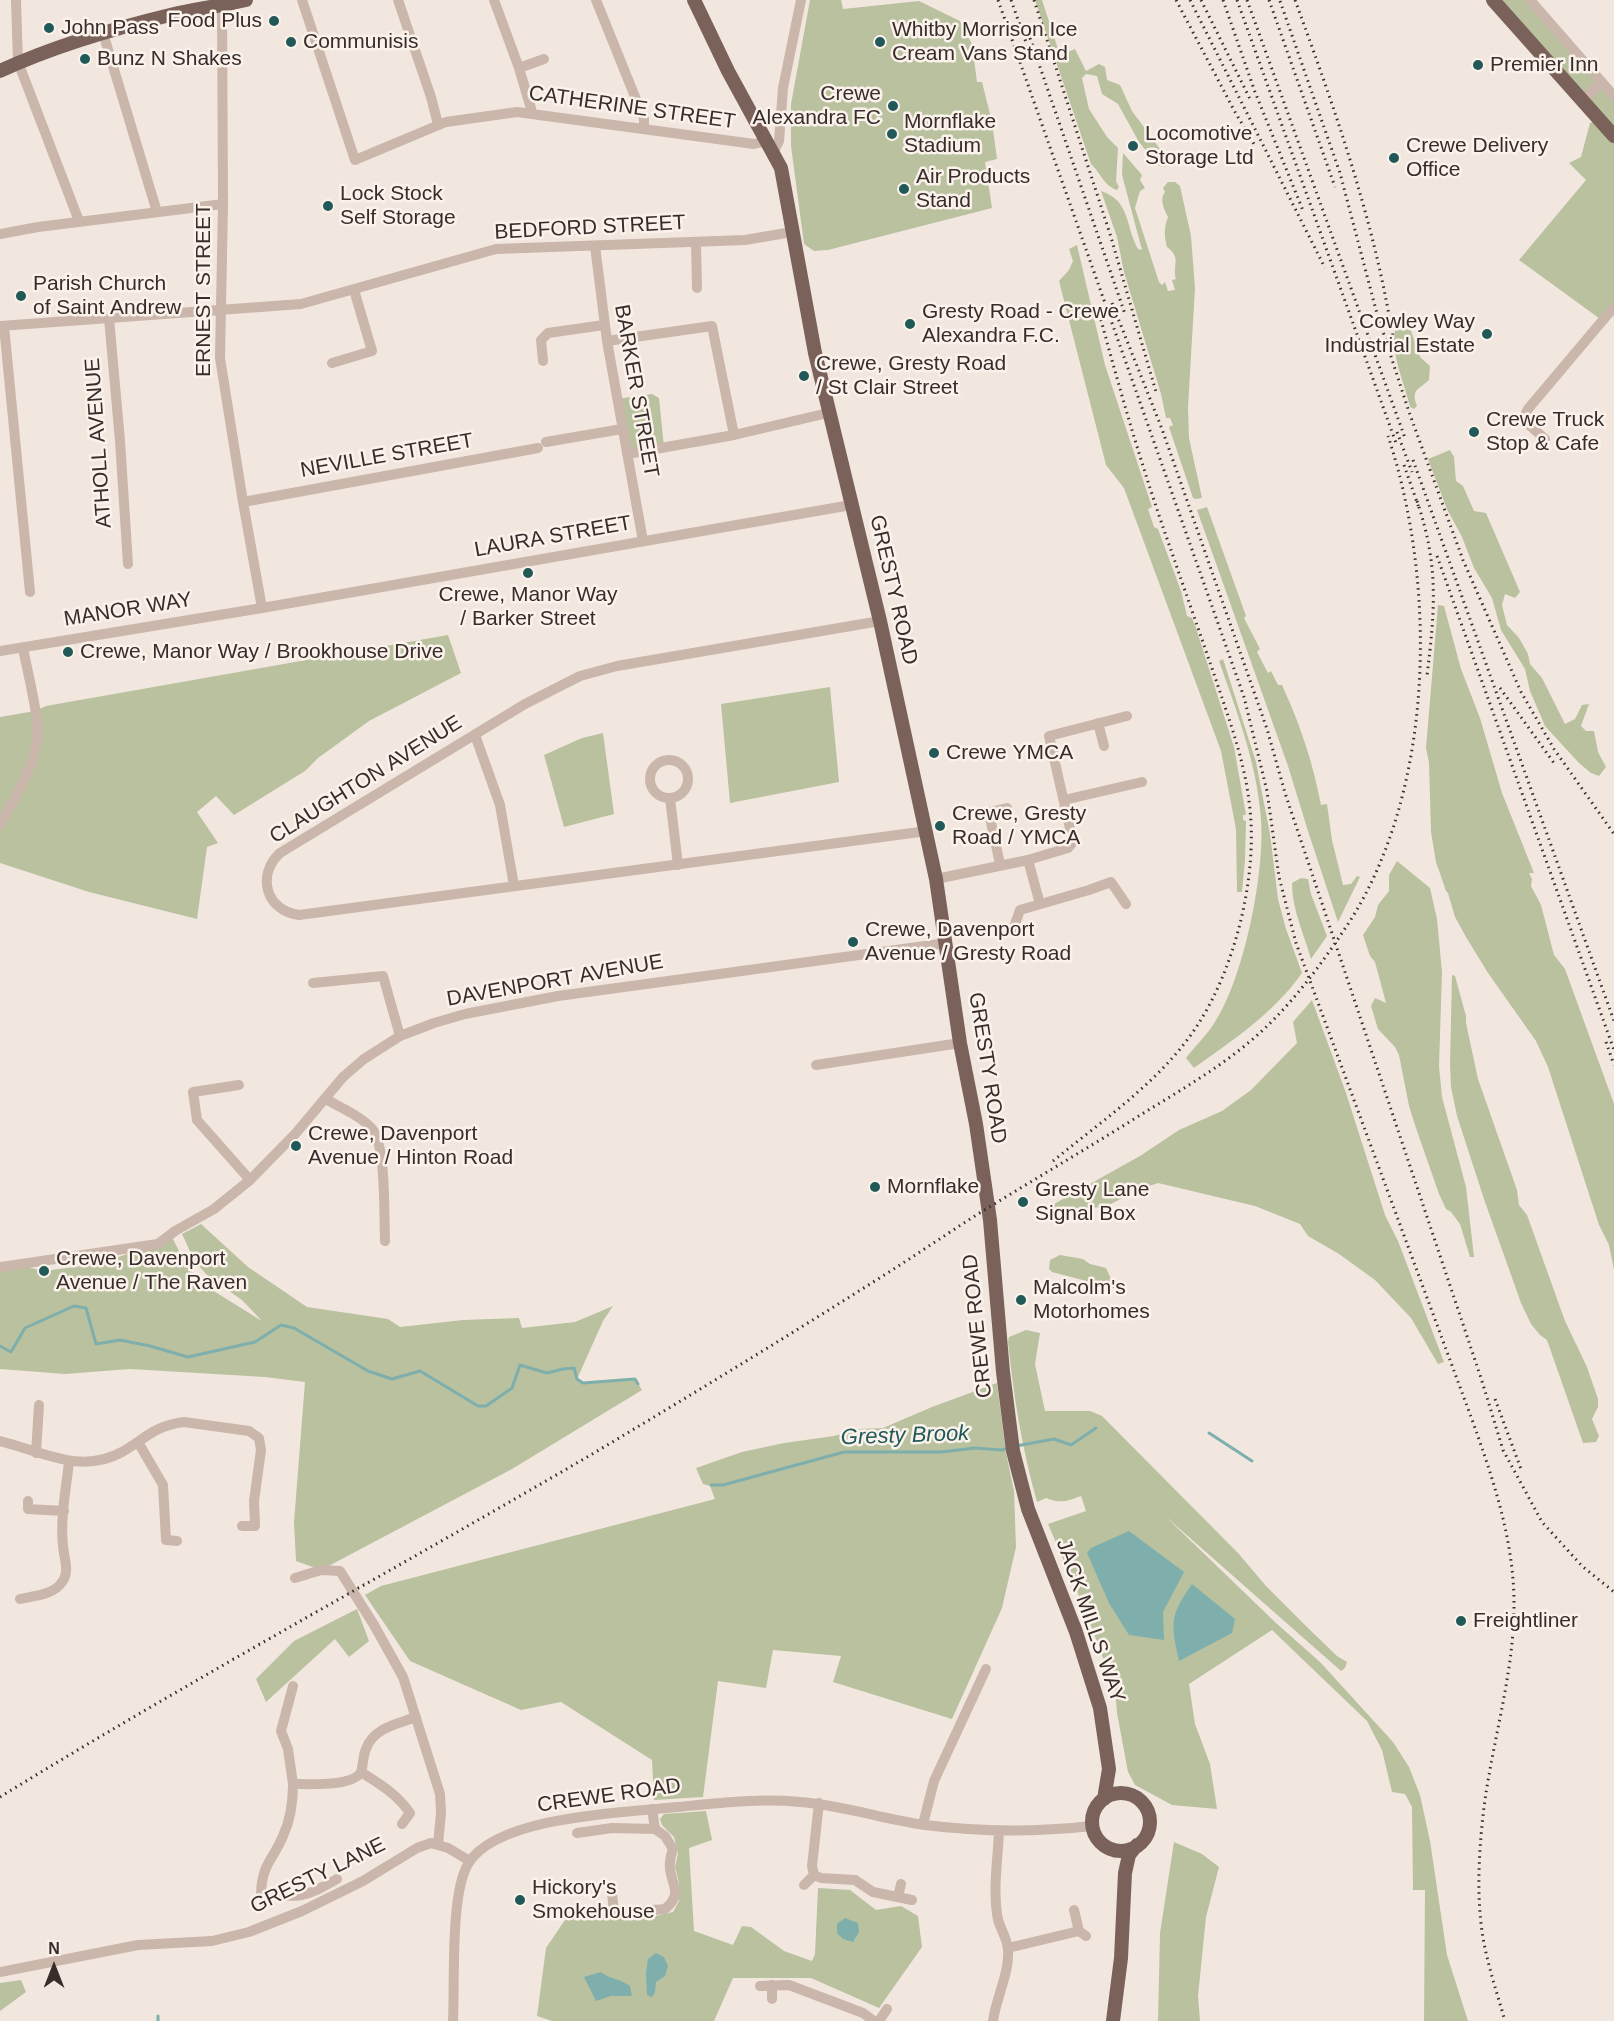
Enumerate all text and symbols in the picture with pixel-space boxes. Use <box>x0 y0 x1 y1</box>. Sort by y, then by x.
place label: Food Plus <box>167 8 262 34</box>
marker: Food Plus <box>267 14 281 28</box>
place label: John Pass <box>61 15 159 41</box>
place label: Whitby Morrison Ice Cream Vans Stand <box>892 17 1078 67</box>
marker: John Pass <box>42 21 56 35</box>
place label: Communisis <box>303 29 419 55</box>
marker: Communisis <box>284 35 298 49</box>
marker: Whitby Morrison Ice Cream Vans Stand <box>873 35 887 49</box>
place label: Bunz N Shakes <box>97 46 242 72</box>
marker: Bunz N Shakes <box>78 52 92 66</box>
place label: Premier Inn <box>1490 52 1599 78</box>
marker: Premier Inn <box>1471 58 1485 72</box>
street label: CATHERINE STREET <box>527 81 737 135</box>
place label: Crewe Alexandra FC <box>753 81 881 131</box>
marker: Crewe Alexandra FC <box>886 99 900 113</box>
place label: Mornflake Stadium <box>904 109 996 159</box>
place label: Locomotive Storage Ltd <box>1145 121 1254 171</box>
marker: Mornflake Stadium <box>885 127 899 141</box>
place label: Crewe Delivery Office <box>1406 133 1548 183</box>
marker: Locomotive Storage Ltd <box>1126 139 1140 153</box>
marker: Crewe Delivery Office <box>1387 151 1401 165</box>
place label: Air Products Stand <box>916 164 1030 214</box>
place label: Lock Stock Self Storage <box>340 181 456 231</box>
marker: Air Products Stand <box>897 182 911 196</box>
marker: Lock Stock Self Storage <box>321 199 335 213</box>
street label: ERNEST STREET <box>191 203 217 377</box>
street label: BEDFORD STREET <box>494 210 686 246</box>
place label: Parish Church of Saint Andrew <box>33 271 181 321</box>
marker: Parish Church of Saint Andrew <box>14 289 28 303</box>
place label: Gresty Road - Crewe Alexandra F.C. <box>922 299 1119 349</box>
street label: BARKER STREET <box>608 303 664 479</box>
place label: Cowley Way Industrial Estate <box>1324 309 1475 359</box>
marker: Gresty Road - Crewe Alexandra F.C. <box>903 317 917 331</box>
marker: Cowley Way Industrial Estate <box>1480 327 1494 341</box>
place label: Crewe, Gresty Road / St Clair Street <box>816 351 1006 401</box>
street label: ATHOLL AVENUE <box>80 357 118 529</box>
marker: Crewe, Gresty Road / St Clair Street <box>797 369 811 383</box>
place label: Crewe Truck Stop & Cafe <box>1486 407 1604 457</box>
marker: Crewe Truck Stop & Cafe <box>1467 425 1481 439</box>
street label: NEVILLE STREET <box>299 428 475 484</box>
street label: LAURA STREET <box>473 511 633 563</box>
street label: GRESTY ROAD <box>864 513 922 667</box>
marker: Crewe, Manor Way / Barker Street <box>521 566 535 580</box>
place label: Crewe, Manor Way / Barker Street <box>439 582 617 632</box>
street label: MANOR WAY <box>62 587 194 633</box>
place label: Crewe, Manor Way / Brookhouse Drive <box>80 639 443 665</box>
marker: Crewe, Manor Way / Brookhouse Drive <box>61 645 75 659</box>
street label: CLAUGHTON AVENUE <box>265 710 467 850</box>
place label: Crewe YMCA <box>946 740 1073 766</box>
marker: Crewe YMCA <box>927 746 941 760</box>
place label: Crewe, Gresty Road / YMCA <box>952 801 1086 851</box>
marker: Crewe, Gresty Road / YMCA <box>933 819 947 833</box>
place label: Crewe, Davenport Avenue / Gresty Road <box>865 917 1071 967</box>
marker: Crewe, Davenport Avenue / Gresty Road <box>846 935 860 949</box>
street label: DAVENPORT AVENUE <box>445 950 665 1012</box>
street label: GRESTY ROAD <box>963 991 1011 1145</box>
place label: Crewe, Davenport Avenue / Hinton Road <box>308 1121 513 1171</box>
marker: Crewe, Davenport Avenue / Hinton Road <box>289 1139 303 1153</box>
place label: Mornflake <box>887 1174 979 1200</box>
place label: Gresty Lane Signal Box <box>1035 1177 1149 1227</box>
marker: Mornflake <box>868 1180 882 1194</box>
marker: Gresty Lane Signal Box <box>1016 1195 1030 1209</box>
place label: Crewe, Davenport Avenue / The Raven <box>56 1246 247 1296</box>
street label: CREWE ROAD <box>958 1253 998 1399</box>
marker: Crewe, Davenport Avenue / The Raven <box>37 1264 51 1278</box>
place label: Malcolm's Motorhomes <box>1033 1275 1150 1325</box>
marker: Malcolm's Motorhomes <box>1014 1293 1028 1307</box>
water label: Gresty Brook <box>840 1421 970 1451</box>
street label: JACK MILLS WAY <box>1050 1536 1130 1706</box>
place label: Freightliner <box>1473 1608 1578 1634</box>
marker: Freightliner <box>1454 1614 1468 1628</box>
street label: CREWE ROAD <box>536 1773 682 1819</box>
street label: GRESTY LANE <box>246 1832 390 1920</box>
place label: Hickory's Smokehouse <box>532 1875 655 1925</box>
marker: Hickory's Smokehouse <box>513 1893 527 1907</box>
north arrow <box>24 1937 84 1997</box>
text: N <box>48 1940 60 1957</box>

